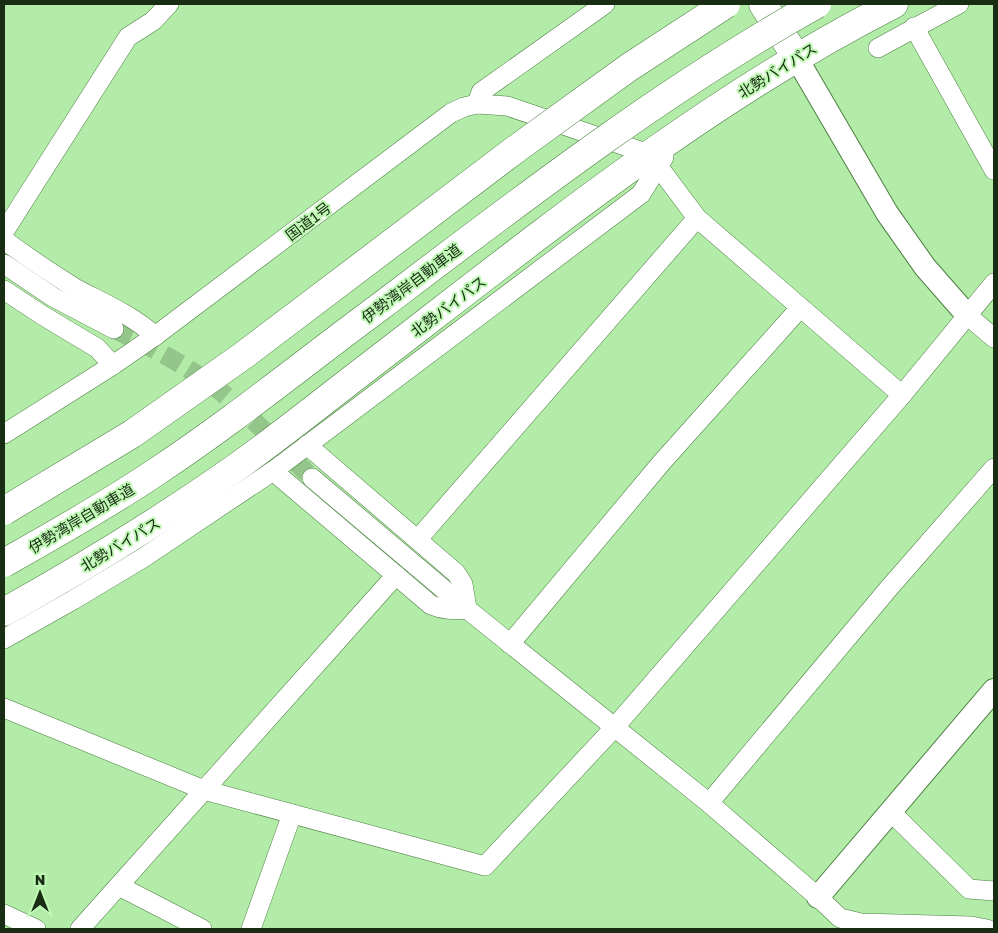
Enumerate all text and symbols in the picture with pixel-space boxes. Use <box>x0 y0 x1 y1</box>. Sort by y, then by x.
street label: 北勢バイパス <box>734 39 820 101</box>
street label: 国道1号 <box>282 198 334 244</box>
street label: 伊勢湾岸自動車道 <box>358 240 464 326</box>
street label: 北勢バイパス <box>407 272 489 340</box>
street label: 伊勢湾岸自動車道 <box>25 479 137 557</box>
street label: 北勢バイパス <box>77 513 163 575</box>
north arrow <box>15 868 65 918</box>
text: N <box>35 871 45 888</box>

